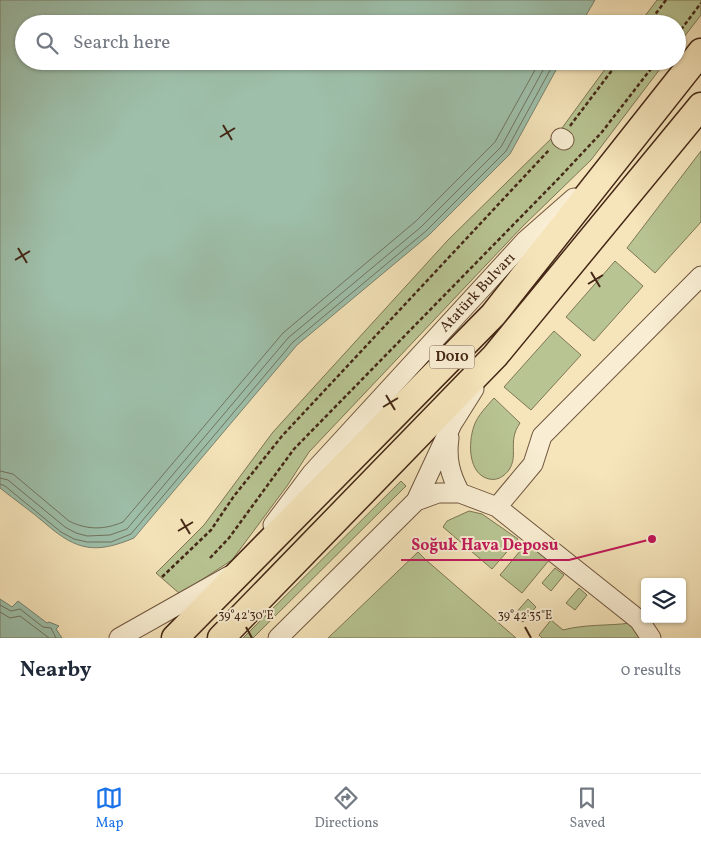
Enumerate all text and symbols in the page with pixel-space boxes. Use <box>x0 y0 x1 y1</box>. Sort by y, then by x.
search box <box>15 15 686 70</box>
icon: search <box>33 29 61 57</box>
text: Search here <box>73 30 170 56</box>
street label: Atatürk Bulvarı <box>435 248 521 338</box>
road number: D010 <box>430 346 474 368</box>
callout: Soğuk Hava Deposu <box>401 529 569 560</box>
text: Soğuk Hava Deposu <box>411 535 559 557</box>
map controls <box>641 578 686 623</box>
button: layers <box>641 578 686 623</box>
text: 39°42'30"E <box>218 608 274 624</box>
text: 39°42'35"E <box>498 608 552 624</box>
text: Nearby <box>20 656 91 685</box>
text: 0 results <box>621 660 681 682</box>
tab: Map <box>95 784 123 833</box>
tab: Directions <box>314 784 379 833</box>
tab: Saved <box>569 784 606 833</box>

